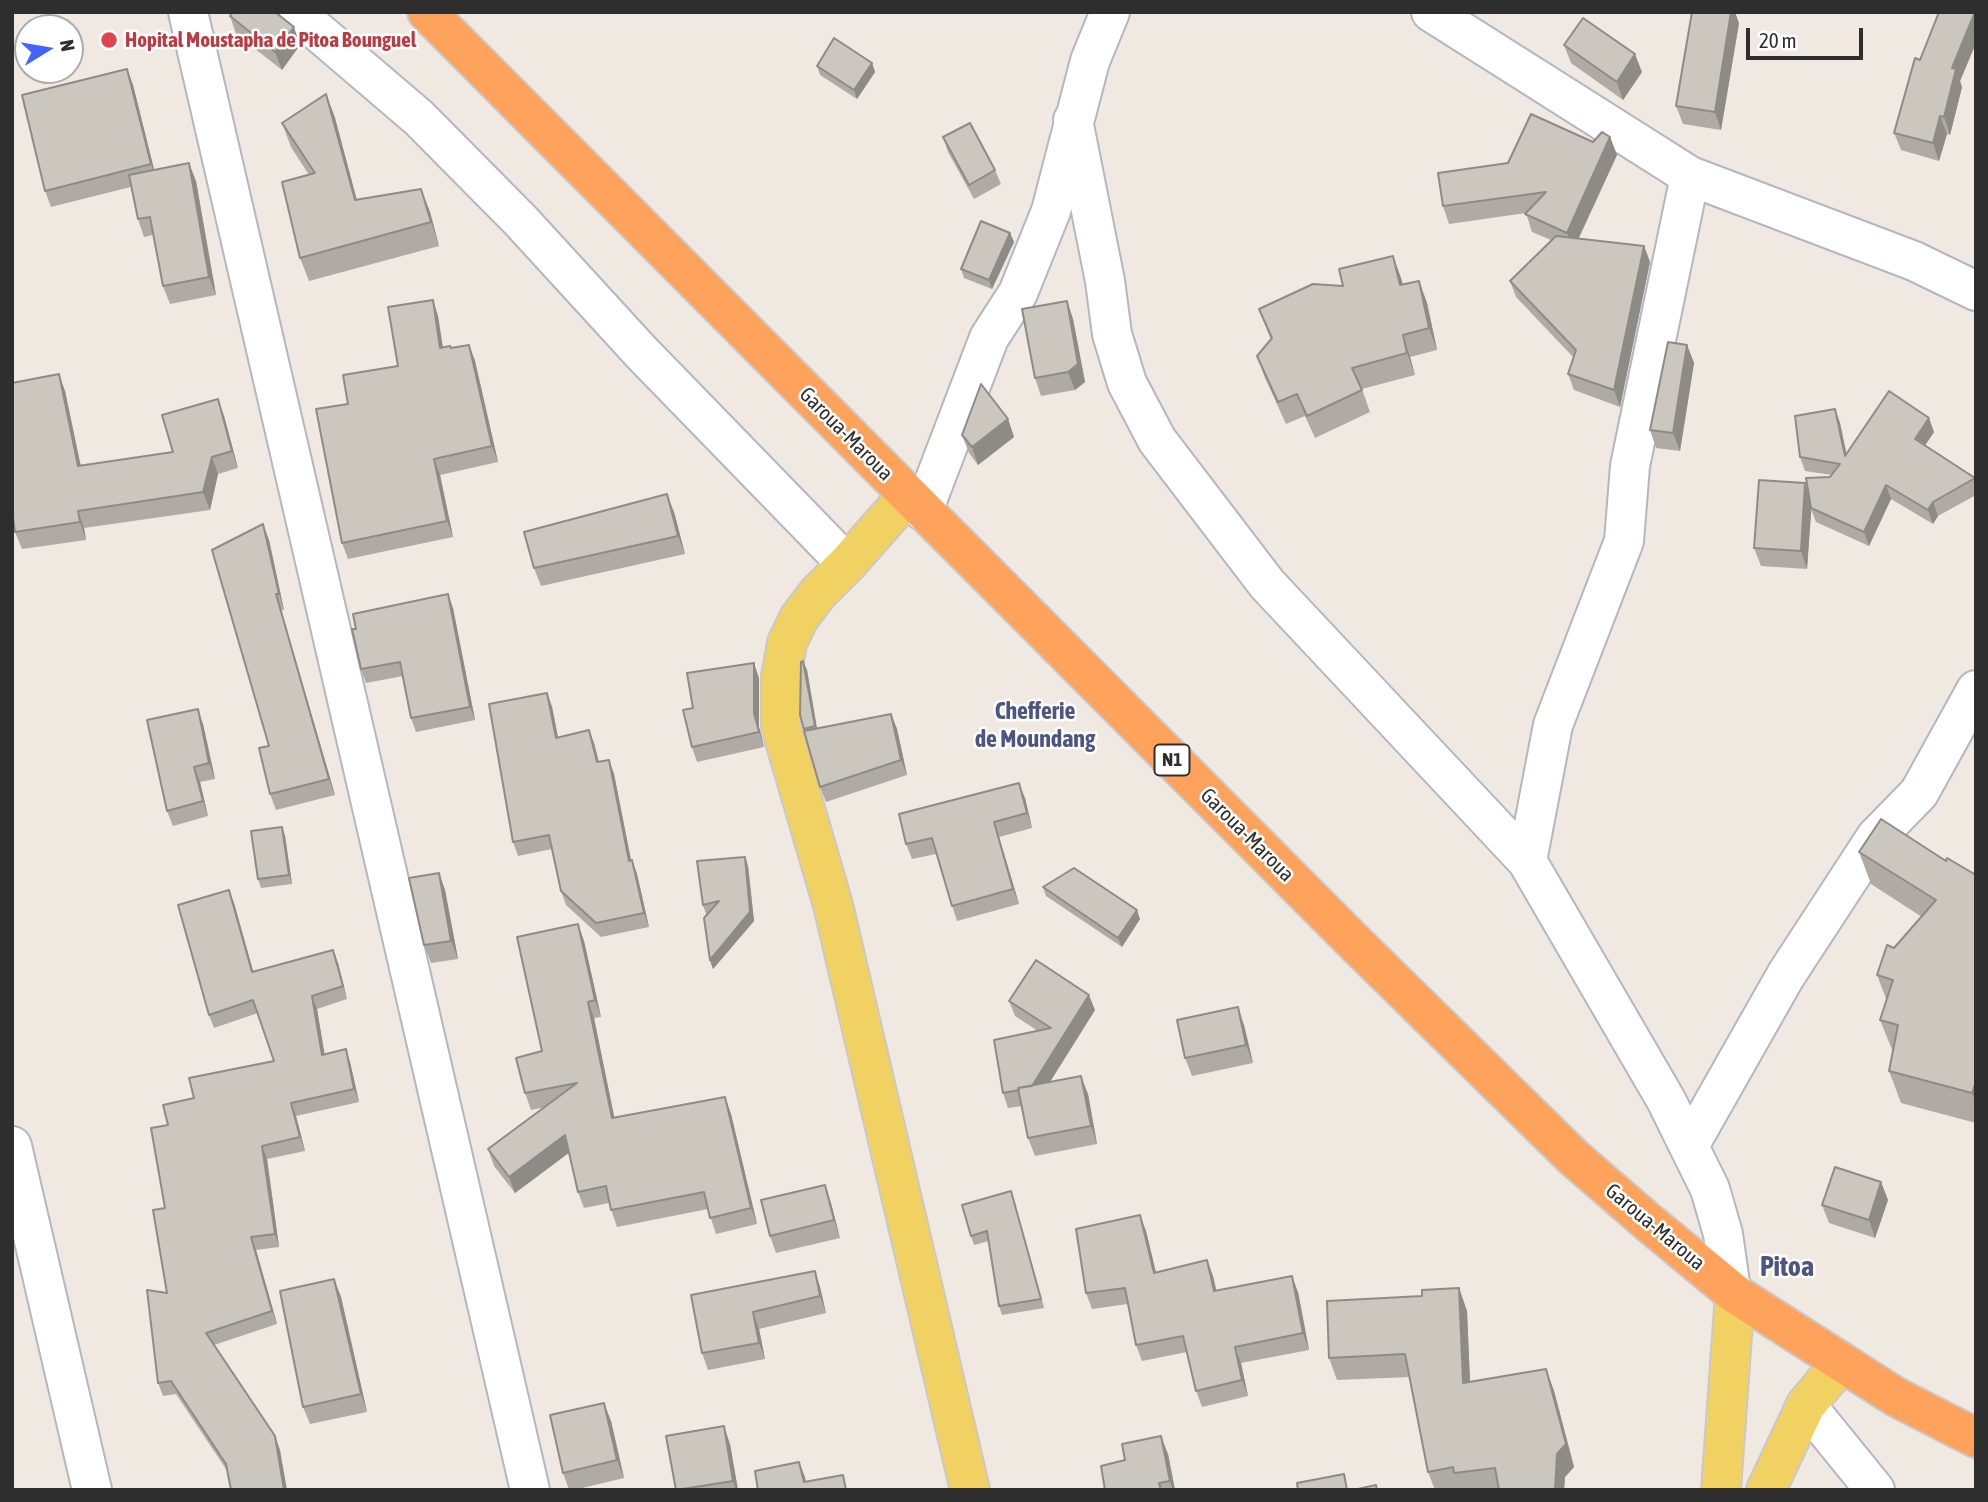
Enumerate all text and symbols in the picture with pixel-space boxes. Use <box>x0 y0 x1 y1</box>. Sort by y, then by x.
north arrow <box>14 14 84 84</box>
scale bar <box>1750 14 1867 58</box>
place label: Hopital Moustapha de Pitoa Bounguel <box>125 27 416 53</box>
text: 20 m <box>1759 28 1797 52</box>
marker: Hopital Moustapha de Pitoa Bounguel <box>99 30 119 50</box>
text: N <box>56 38 80 53</box>
street label: Garoua-Maroua <box>794 382 898 486</box>
district label: Chefferie de Moundang <box>975 697 1095 753</box>
road number: N1 <box>1154 744 1190 776</box>
street label: Garoua-Maroua <box>1195 783 1299 887</box>
street label: Garoua-Maroua <box>1600 1178 1710 1276</box>
district label: Pitoa <box>1760 1250 1814 1284</box>

